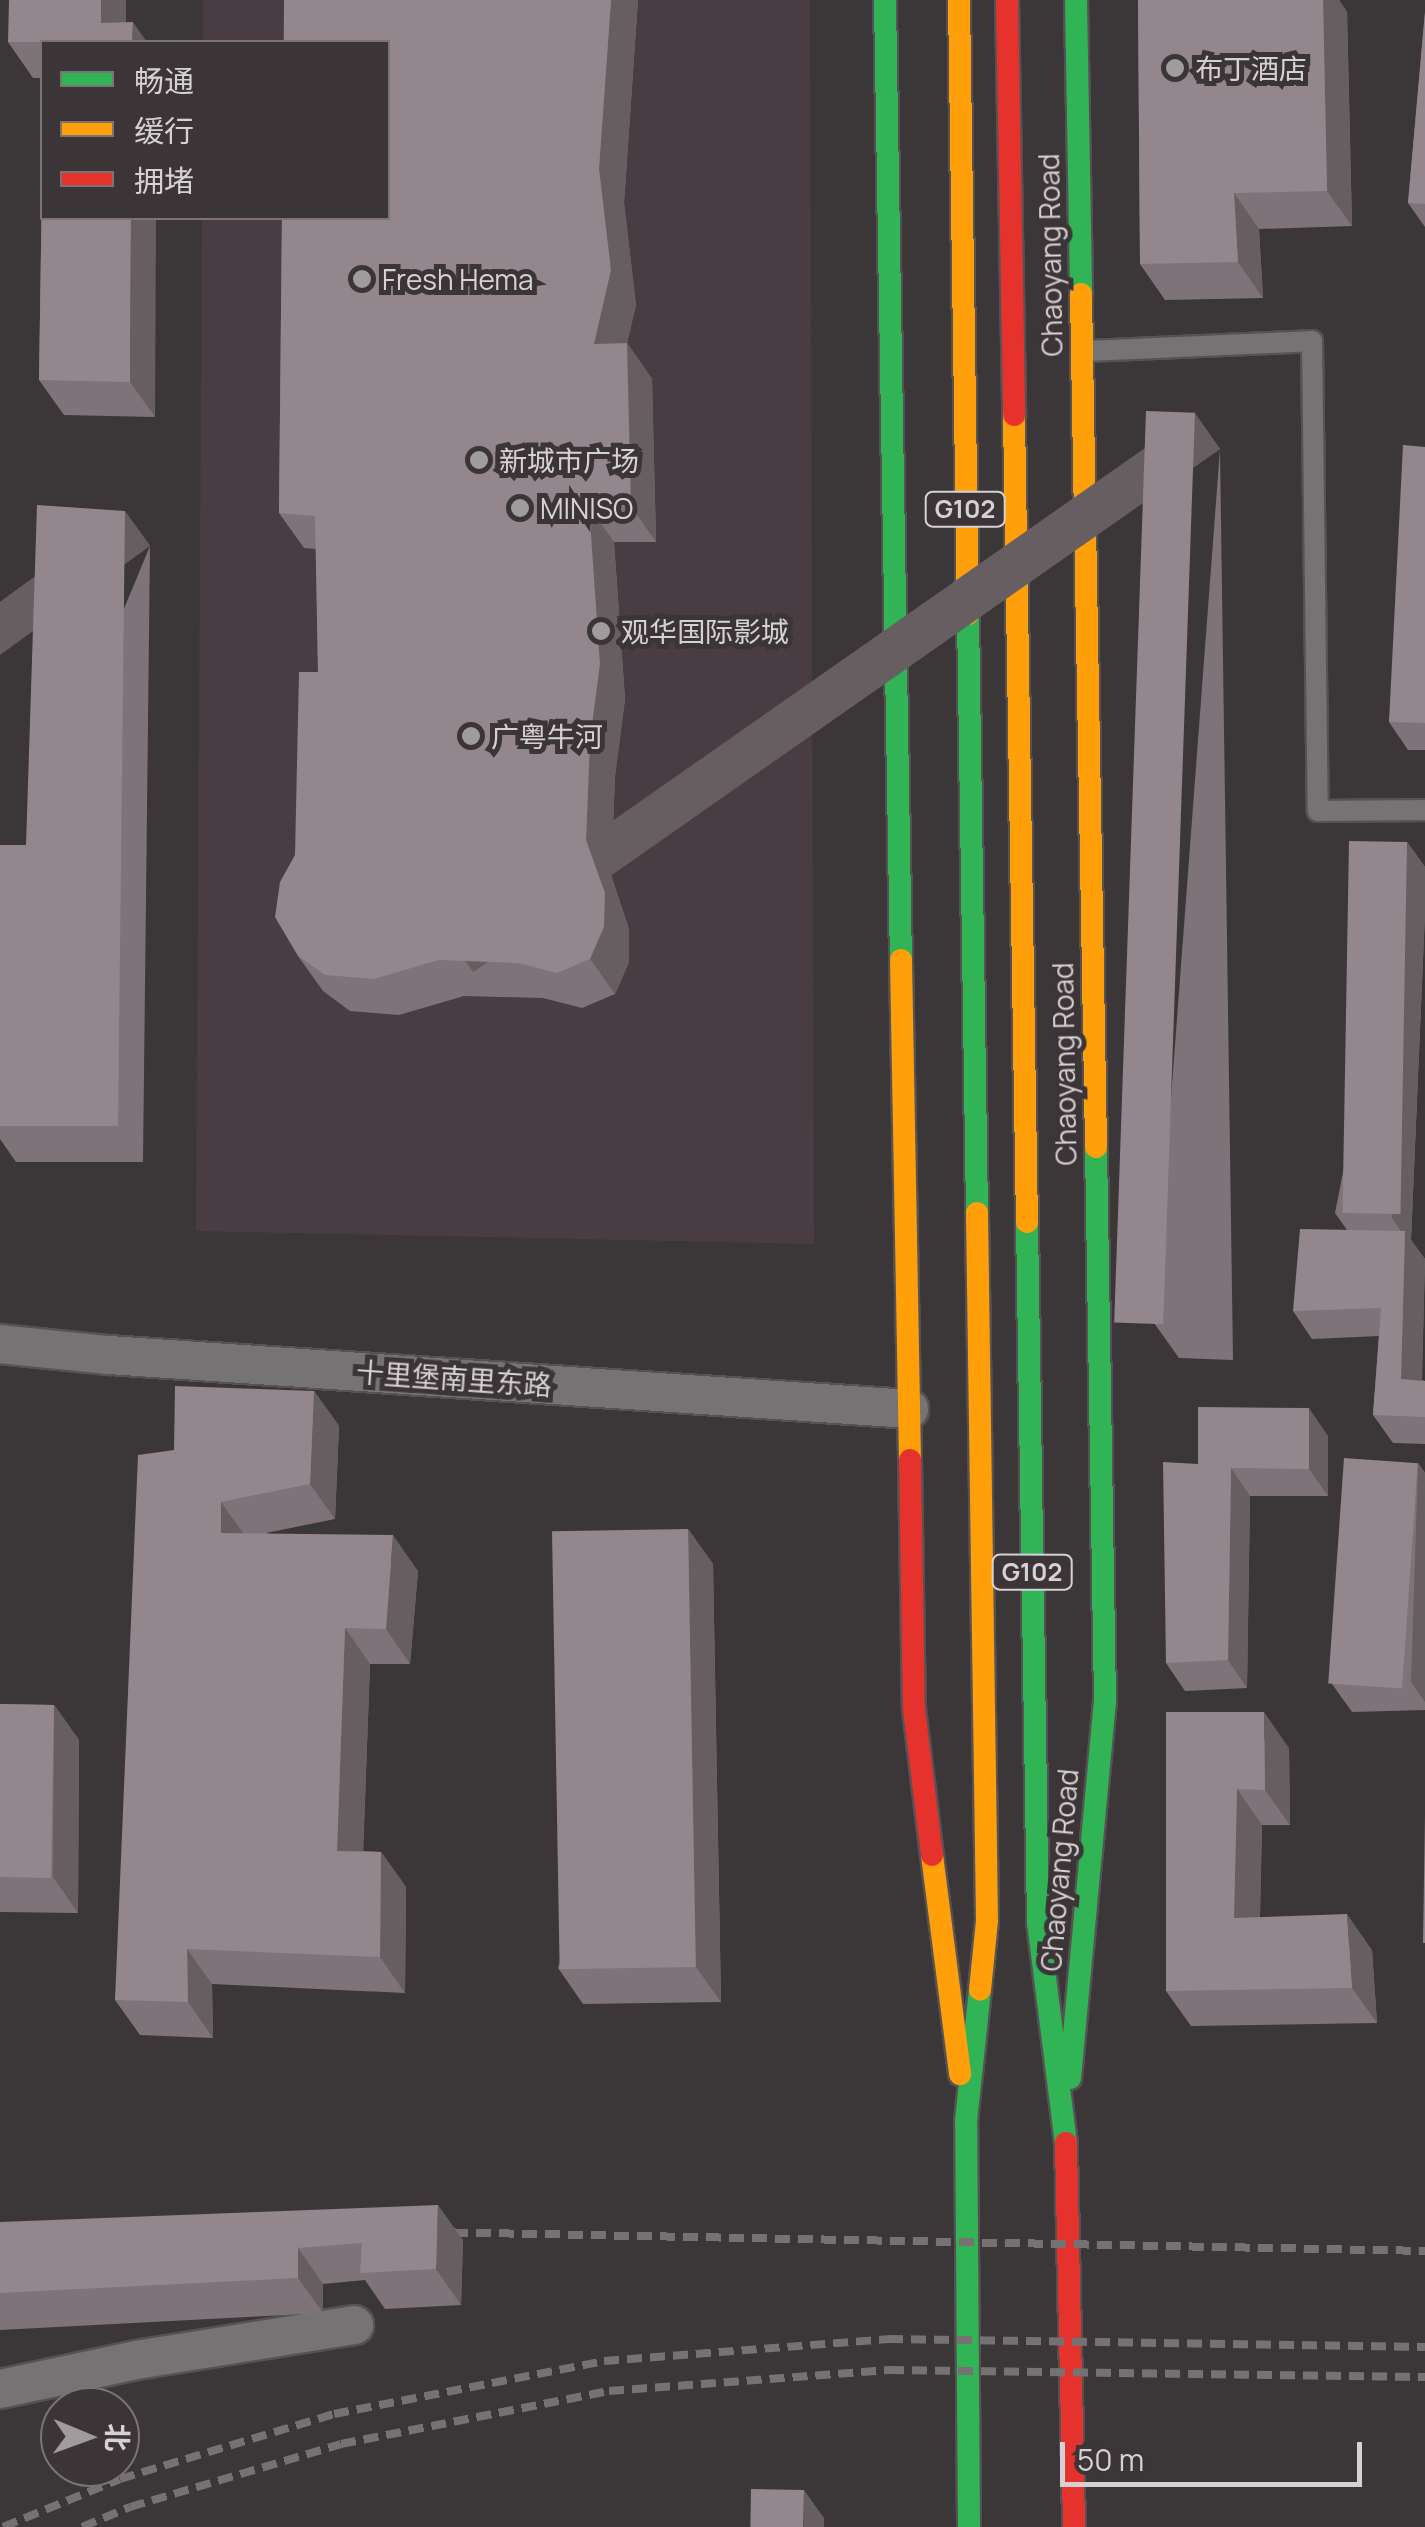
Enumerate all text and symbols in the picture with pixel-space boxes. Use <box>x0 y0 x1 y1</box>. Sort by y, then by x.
legend <box>40 40 390 220</box>
place label: 布丁酒店 <box>1195 51 1307 85</box>
marker: 布丁酒店 <box>1164 57 1186 79</box>
text: 畅通 <box>134 60 194 101</box>
text: 缓行 <box>134 110 194 151</box>
street label: Chaoyang Road <box>1031 153 1069 357</box>
text: 拥堵 <box>134 160 194 201</box>
place label: Fresh Hema <box>382 262 534 296</box>
marker: Fresh Hema <box>351 268 373 290</box>
place label: 新城市广场 <box>499 443 639 477</box>
marker: 新城市广场 <box>468 449 490 471</box>
road number: G102 <box>922 489 1008 529</box>
place label: MINISO <box>540 491 633 525</box>
marker: MINISO <box>509 497 531 519</box>
place label: 观华国际影城 <box>621 614 789 648</box>
marker: 观华国际影城 <box>590 620 612 642</box>
place label: 广粤牛河 <box>491 719 603 753</box>
marker: 广粤牛河 <box>460 725 482 747</box>
street label: Chaoyang Road <box>1045 962 1083 1166</box>
street label: 十里堡南里东路 <box>355 1354 553 1402</box>
road number: G102 <box>990 1552 1074 1592</box>
street label: Chaoyang Road <box>1033 1767 1085 1973</box>
north arrow <box>40 2387 140 2487</box>
scale bar <box>1065 2422 1368 2484</box>
text: 北 <box>99 2423 137 2452</box>
text: 50 m <box>1077 2439 1144 2480</box>

